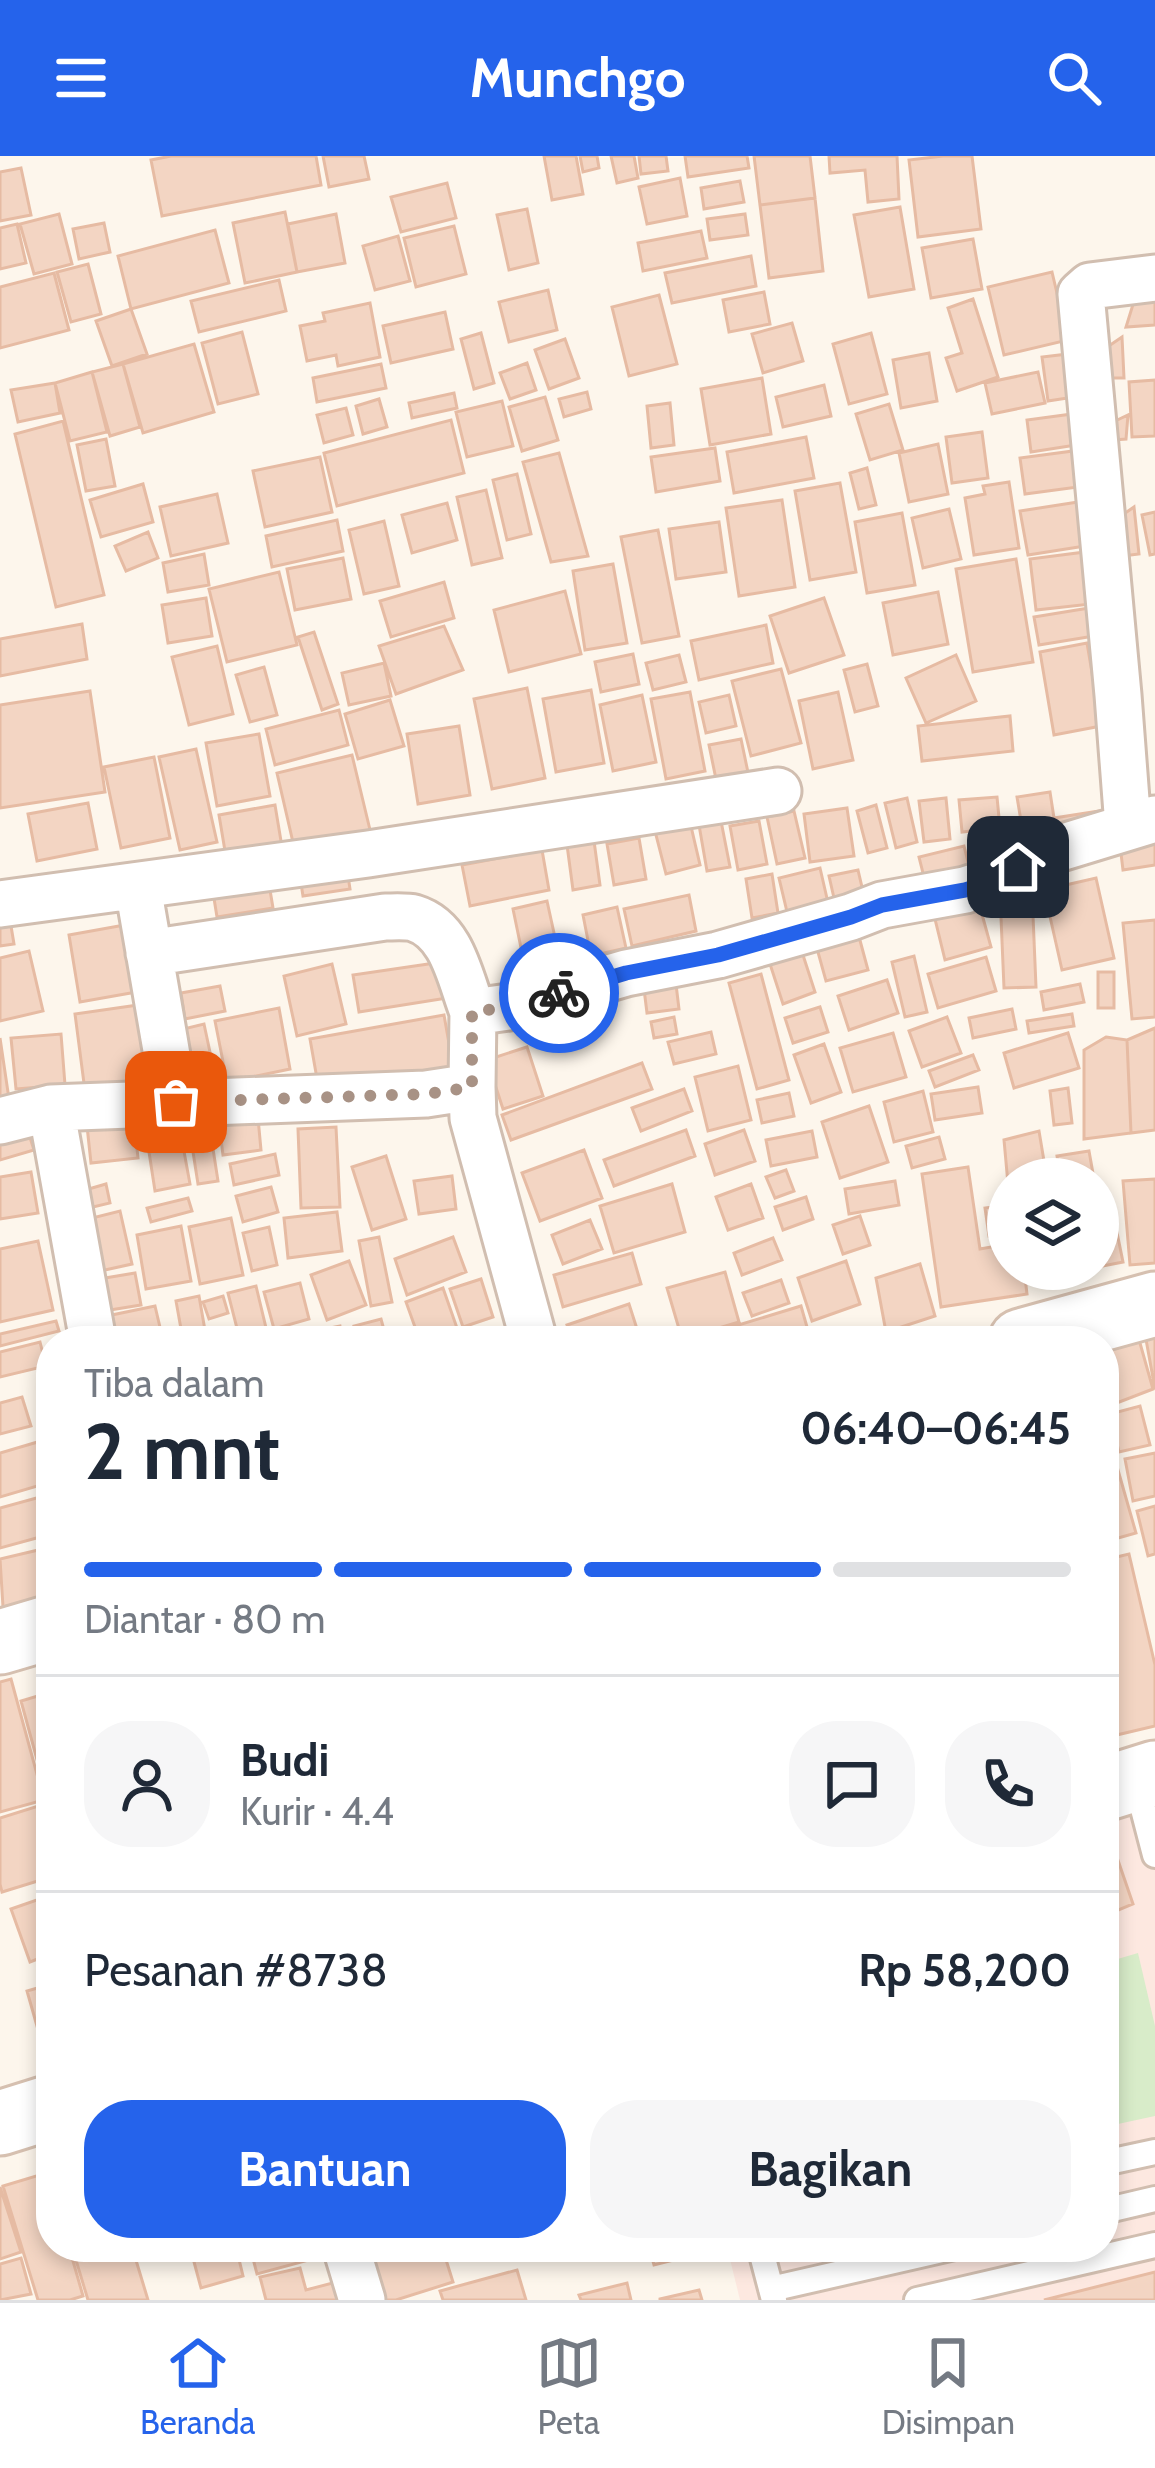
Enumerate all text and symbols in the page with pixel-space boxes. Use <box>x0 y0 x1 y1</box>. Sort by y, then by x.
icon: menu <box>48 45 114 111</box>
text: Munchgo <box>470 45 685 111</box>
icon: search <box>1041 45 1107 111</box>
pin <box>967 816 1069 918</box>
icon: home <box>985 834 1051 900</box>
courier <box>499 933 619 1053</box>
icon: bike <box>526 960 592 1026</box>
pin <box>125 1051 227 1153</box>
icon: bag <box>143 1069 209 1135</box>
map controls <box>987 1158 1119 1290</box>
button: layers <box>987 1158 1119 1290</box>
text: Tiba dalam <box>84 1359 264 1407</box>
text: 06:40–06:45 <box>800 1401 1071 1455</box>
text: 2 mnt <box>84 1404 280 1499</box>
text: Diantar · 80 m <box>84 1595 325 1643</box>
button: person <box>84 1721 210 1847</box>
button: chat <box>789 1721 915 1847</box>
button: phone <box>945 1721 1071 1847</box>
text: Budi <box>240 1733 329 1787</box>
text: Kurir · 4.4 <box>240 1787 394 1835</box>
text: Pesanan #8738 <box>84 1943 388 1997</box>
text: Rp 58,200 <box>858 1943 1071 1997</box>
button: Bantuan <box>84 2100 566 2238</box>
button: Bagikan <box>590 2100 1071 2238</box>
tab: Beranda <box>140 2330 255 2442</box>
tab: Peta <box>536 2330 602 2442</box>
tab: Disimpan <box>882 2330 1015 2442</box>

